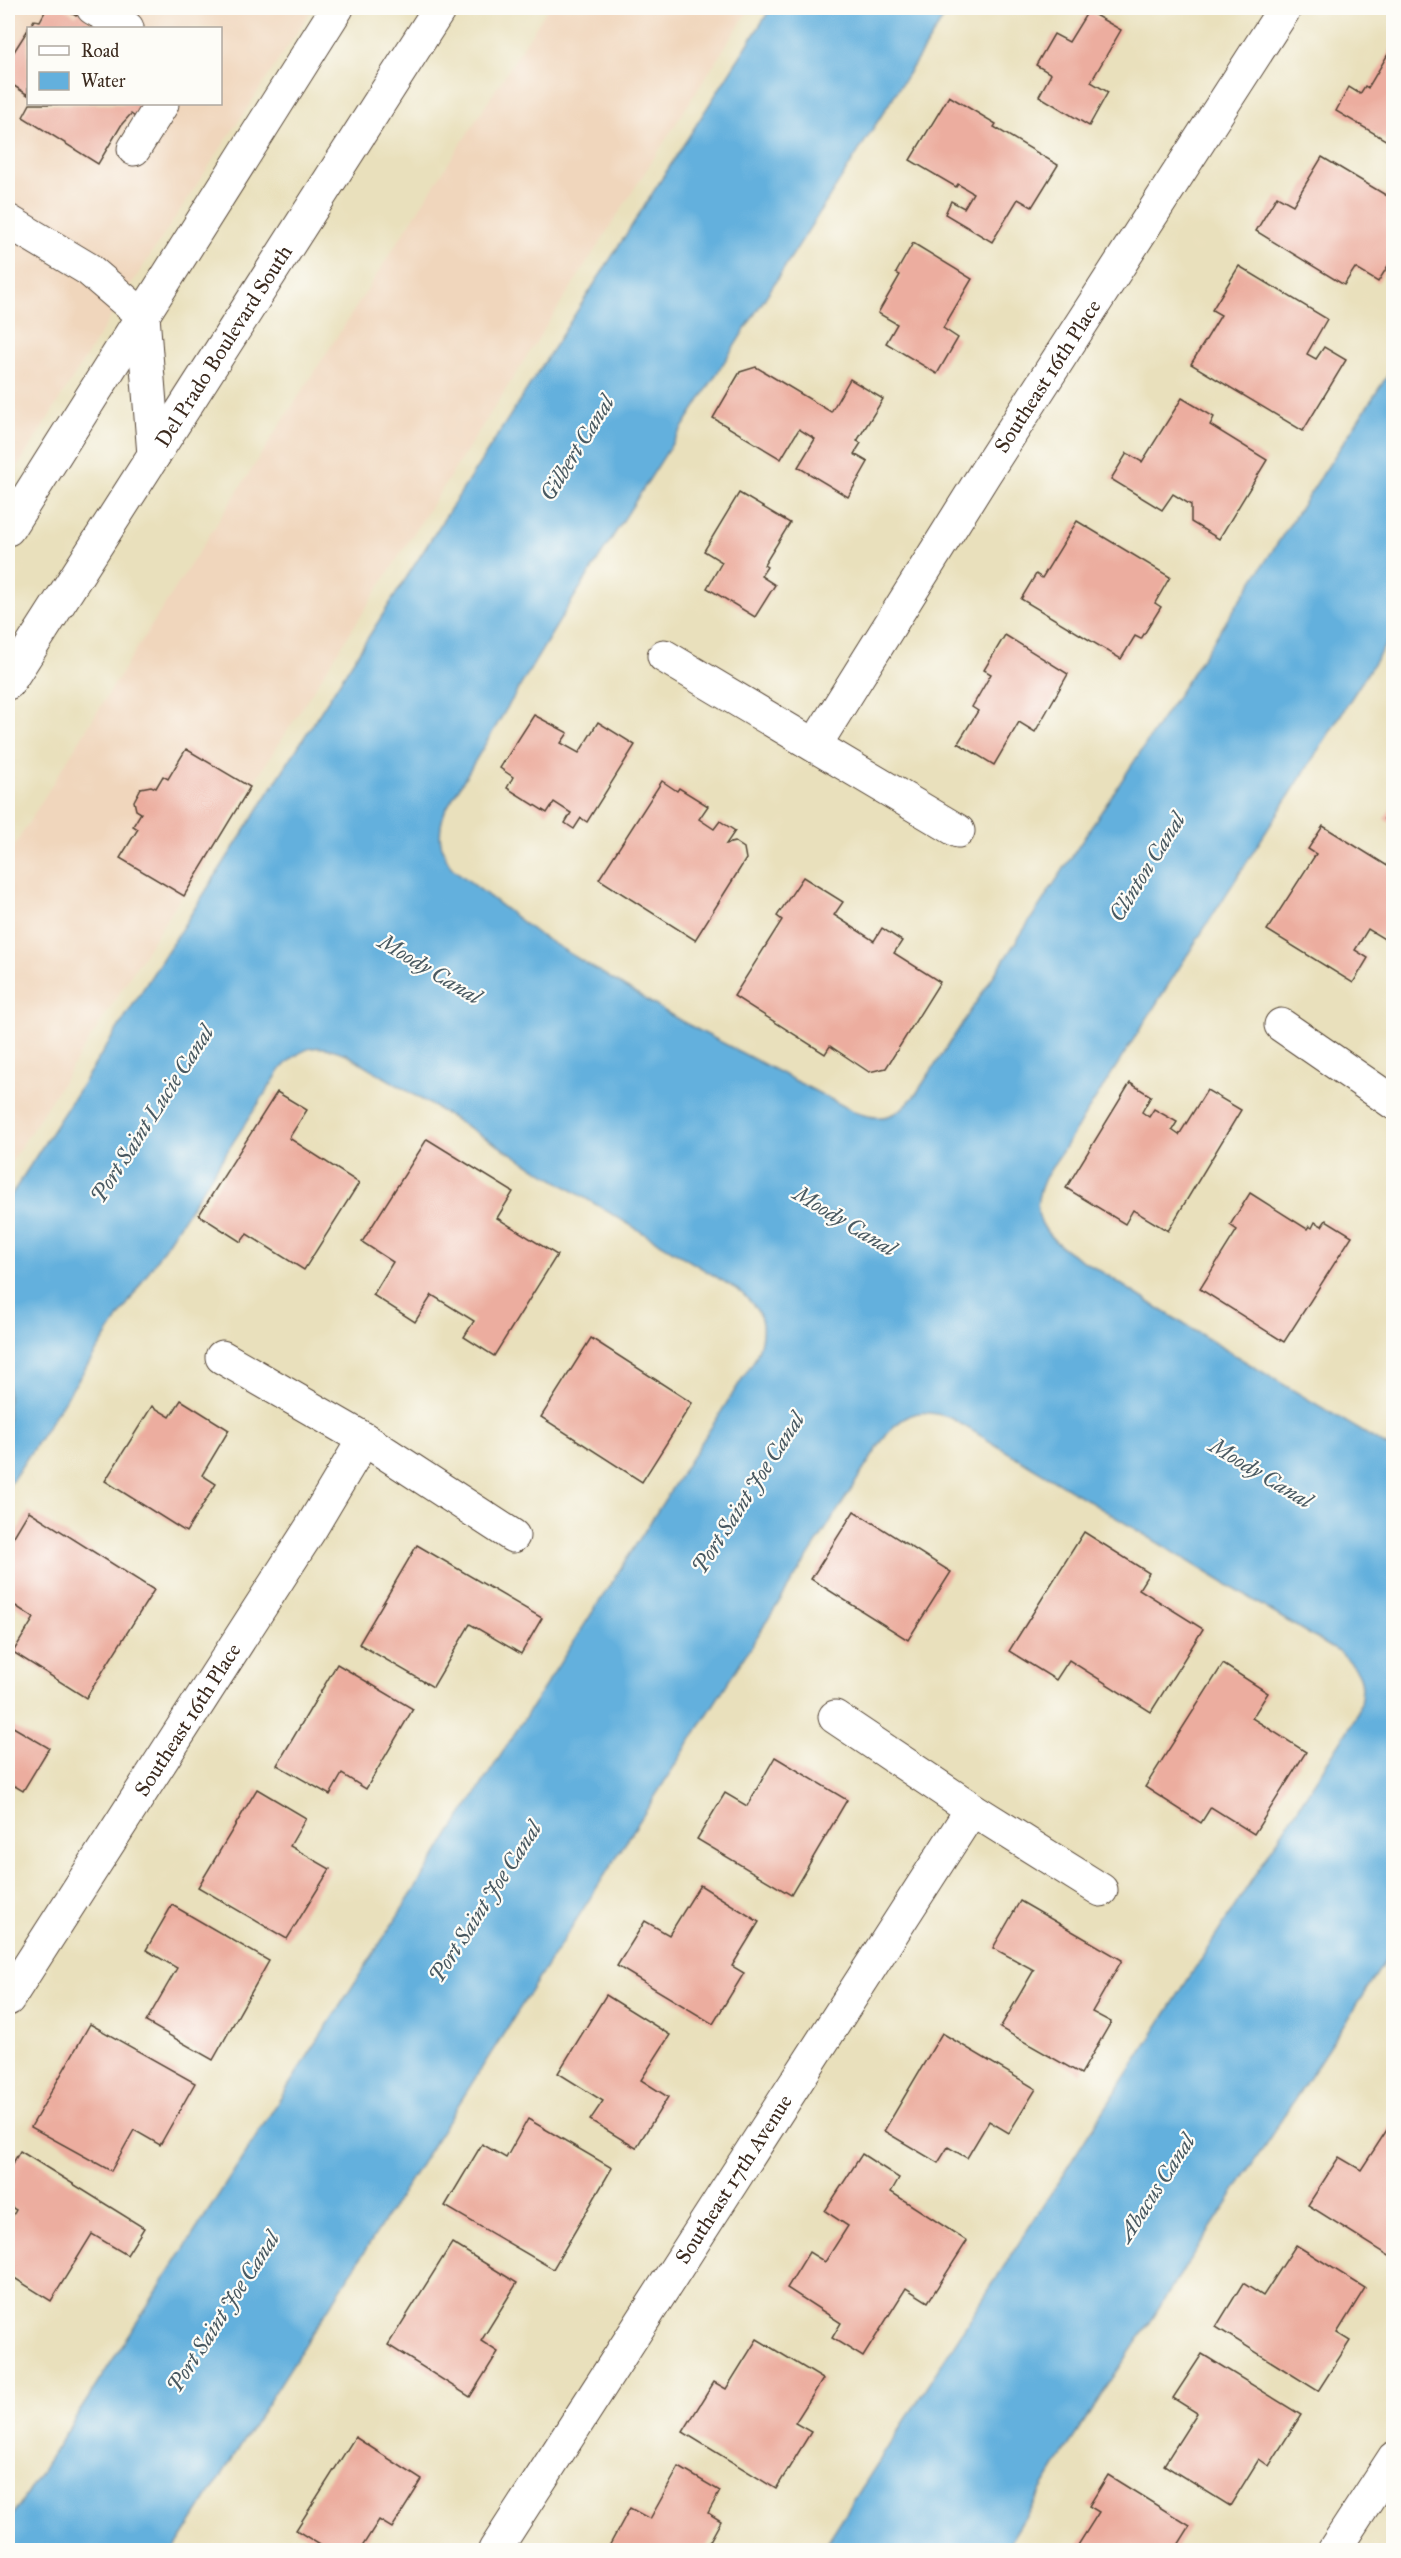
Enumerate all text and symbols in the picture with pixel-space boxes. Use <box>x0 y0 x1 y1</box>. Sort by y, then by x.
legend <box>27 27 222 105</box>
text: Road <box>81 40 119 62</box>
text: Water <box>81 70 126 92</box>
street label: Del Prado Boulevard South <box>149 240 298 452</box>
street label: Southeast 16th Place <box>989 294 1107 458</box>
water label: Gilbert Canal <box>534 389 621 506</box>
water label: Clinton Canal <box>1103 806 1192 926</box>
water label: Moody Canal <box>372 927 488 1011</box>
water label: Port Saint Lucie Canal <box>85 1019 221 1208</box>
water label: Moody Canal <box>787 1179 903 1263</box>
water label: Port Saint Joe Canal <box>686 1406 811 1579</box>
water label: Moody Canal <box>1203 1431 1319 1515</box>
street label: Southeast 16th Place <box>129 1638 247 1801</box>
water label: Port Saint Joe Canal <box>423 1815 548 1988</box>
street label: Southeast 17th Avenue <box>670 2089 798 2269</box>
water label: Abacus Canal <box>1110 2127 1202 2248</box>
water label: Port Saint Joe Canal <box>161 2225 286 2398</box>

